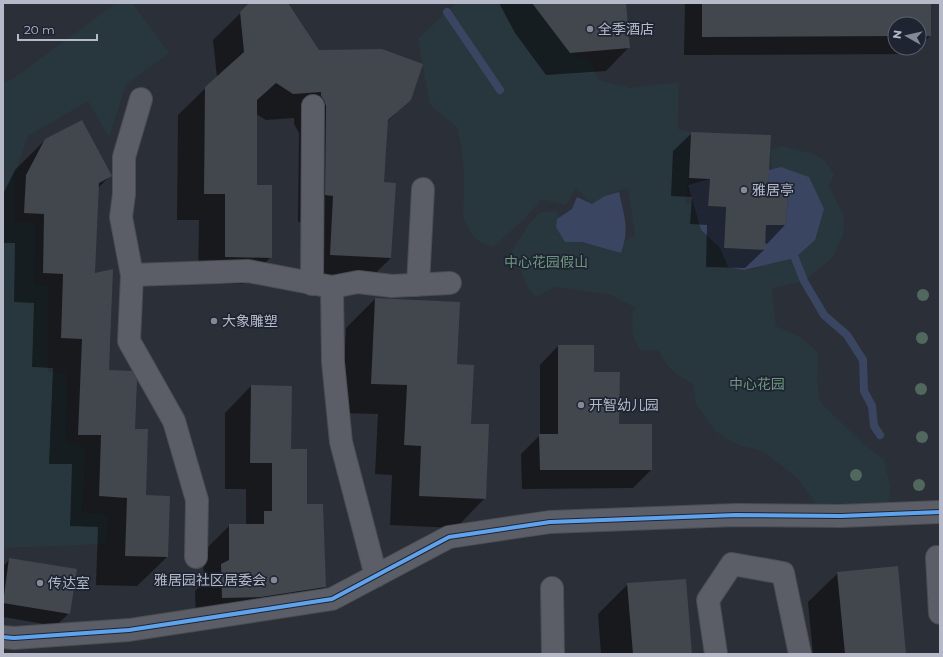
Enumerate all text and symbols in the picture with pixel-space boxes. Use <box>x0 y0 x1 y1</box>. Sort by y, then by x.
scale bar <box>18 16 97 42</box>
north arrow <box>887 16 927 56</box>
place label: 全季酒店 <box>598 20 654 38</box>
text: 20 m <box>24 22 55 37</box>
marker: 全季酒店 <box>585 24 595 34</box>
text: N <box>890 29 905 40</box>
place label: 雅居亭 <box>752 181 794 199</box>
marker: 雅居亭 <box>739 185 749 195</box>
park label: 中心花园假山 <box>504 253 588 271</box>
place label: 大象雕塑 <box>222 312 278 330</box>
marker: 大象雕塑 <box>209 316 219 326</box>
park label: 中心花园 <box>729 375 785 393</box>
place label: 开智幼儿园 <box>589 396 659 414</box>
marker: 开智幼儿园 <box>576 400 586 410</box>
place label: 雅居园社区居委会 <box>154 571 266 589</box>
place label: 传达室 <box>48 574 90 592</box>
marker: 雅居园社区居委会 <box>269 575 279 585</box>
marker: 传达室 <box>35 578 45 588</box>

